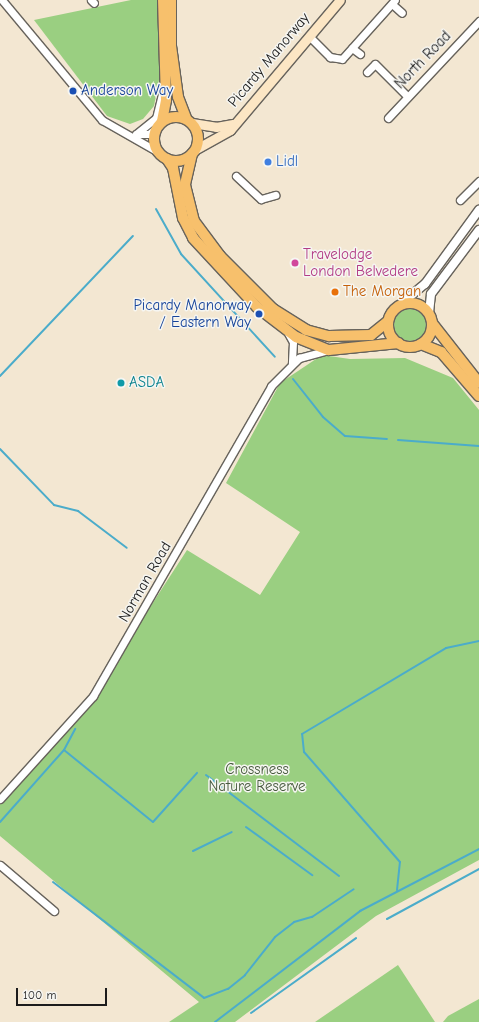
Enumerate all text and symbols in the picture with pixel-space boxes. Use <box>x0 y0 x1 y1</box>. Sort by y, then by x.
street label: Picardy Manorway <box>224 9 314 111</box>
street label: North Road <box>391 27 455 93</box>
place label: Anderson Way <box>81 82 173 100</box>
marker: Anderson Way <box>68 86 78 96</box>
place label: Lidl <box>276 153 298 171</box>
marker: Lidl <box>263 157 273 167</box>
place label: Travelodge London Belvedere <box>303 245 418 280</box>
marker: Travelodge London Belvedere <box>290 258 300 268</box>
place label: The Morgan <box>343 283 421 301</box>
marker: The Morgan <box>330 287 340 297</box>
place label: Picardy Manorway / Eastern Way <box>133 296 251 331</box>
marker: Picardy Manorway / Eastern Way <box>254 309 264 319</box>
place label: ASDA <box>129 374 164 392</box>
marker: ASDA <box>116 378 126 388</box>
street label: Norman Road <box>115 539 175 625</box>
park label: Crossness Nature Reserve <box>208 760 306 795</box>
scale bar <box>18 980 109 1006</box>
text: 100 m <box>23 988 56 1002</box>

